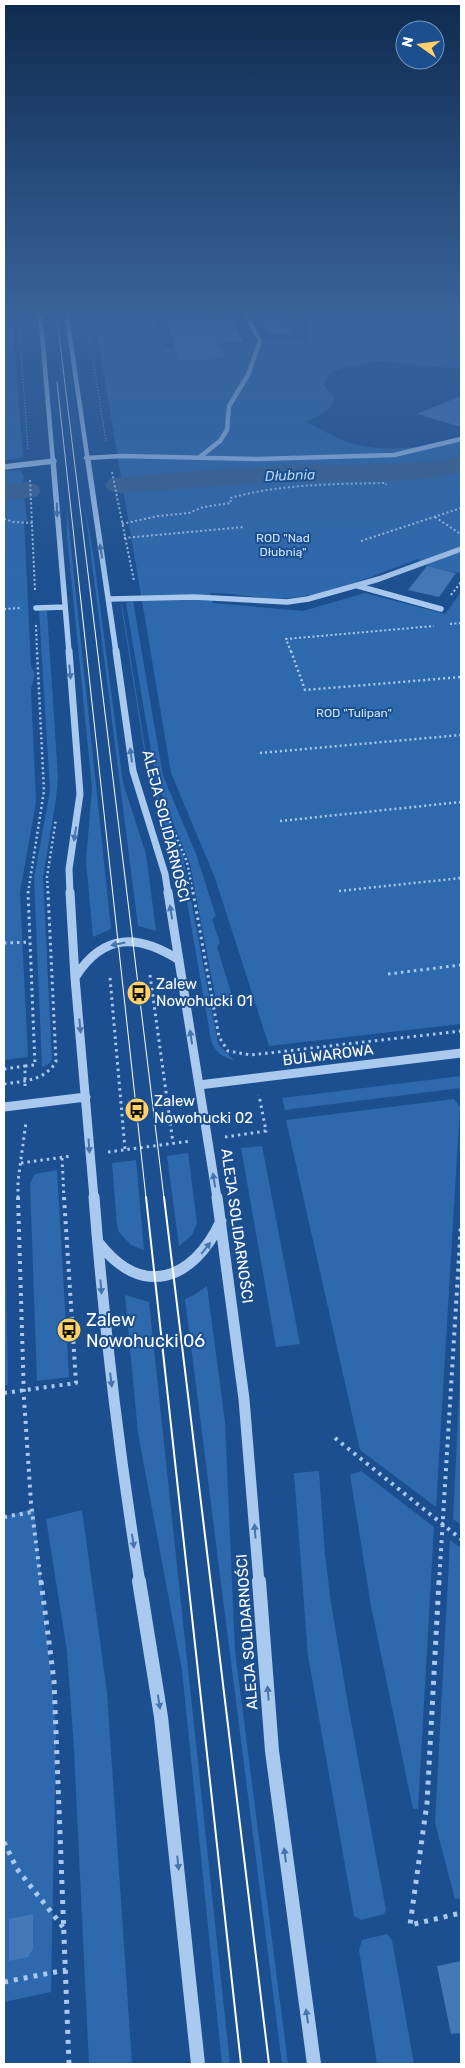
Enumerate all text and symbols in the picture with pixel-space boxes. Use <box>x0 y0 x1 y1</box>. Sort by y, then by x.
north arrow <box>395 20 445 70</box>
text: N <box>398 35 417 49</box>
water label: Dłubnia <box>265 466 315 485</box>
one-way arrow <box>54 502 62 518</box>
park label: ROD "Nad Dłubnią" <box>256 531 310 559</box>
one-way arrow <box>97 543 105 559</box>
one-way arrow <box>66 664 74 680</box>
park label: ROD "Tulipan" <box>316 706 392 720</box>
one-way arrow <box>126 747 134 763</box>
street label: ALEJA SOLIDARNOŚCI <box>138 748 194 904</box>
one-way arrow <box>70 826 78 842</box>
one-way arrow <box>167 904 175 920</box>
one-way arrow <box>110 940 126 948</box>
place label: Zalew Nowohucki 01 <box>156 975 253 1010</box>
bus stop icon: Zalew Nowohucki 01 <box>126 980 152 1006</box>
one-way arrow <box>76 1018 84 1034</box>
one-way arrow <box>187 1028 195 1044</box>
street label: BULWAROWA <box>282 1040 374 1070</box>
place label: Zalew Nowohucki 02 <box>154 1092 253 1127</box>
bus stop icon: Zalew Nowohucki 02 <box>124 1097 150 1123</box>
one-way arrow <box>86 1138 94 1154</box>
street label: ALEJA SOLIDARNOŚCI <box>217 1147 257 1305</box>
one-way arrow <box>210 1171 218 1187</box>
one-way arrow <box>200 1242 211 1255</box>
one-way arrow <box>98 1279 106 1295</box>
place label: Zalew Nowohucki 06 <box>86 1309 205 1352</box>
bus stop icon: Zalew Nowohucki 06 <box>56 1317 82 1343</box>
one-way arrow <box>107 1373 115 1389</box>
one-way arrow <box>251 1523 259 1539</box>
one-way arrow <box>129 1534 137 1550</box>
street label: ALEJA SOLIDARNOŚCI <box>233 1553 261 1711</box>
one-way arrow <box>264 1685 272 1701</box>
one-way arrow <box>155 1694 163 1710</box>
one-way arrow <box>281 1847 289 1863</box>
one-way arrow <box>174 1856 182 1872</box>
one-way arrow <box>303 2008 311 2024</box>

